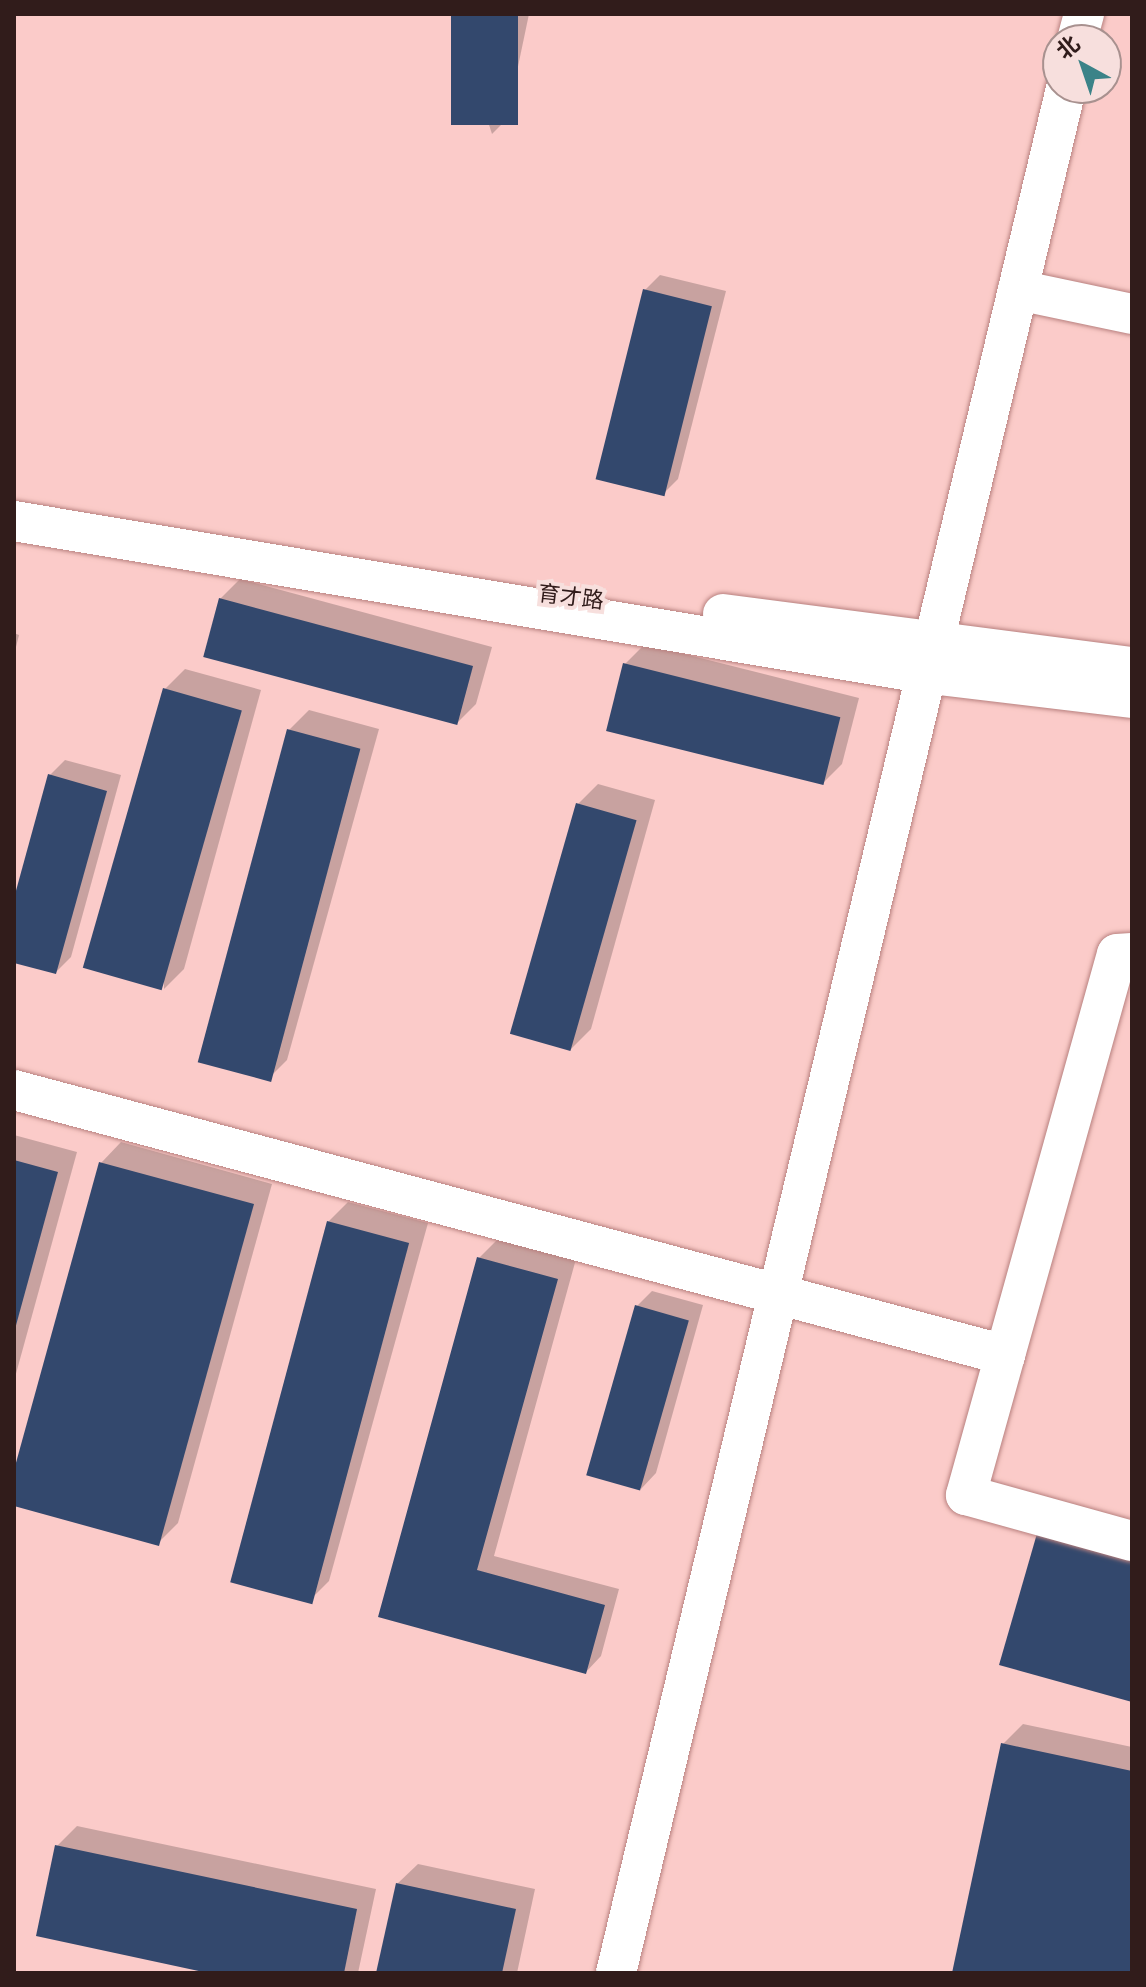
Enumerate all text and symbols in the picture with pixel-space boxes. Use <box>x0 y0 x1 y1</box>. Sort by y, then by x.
north arrow <box>1042 24 1122 104</box>
text: 北 <box>1051 30 1084 63</box>
street label: 育才路 <box>537 579 605 613</box>

